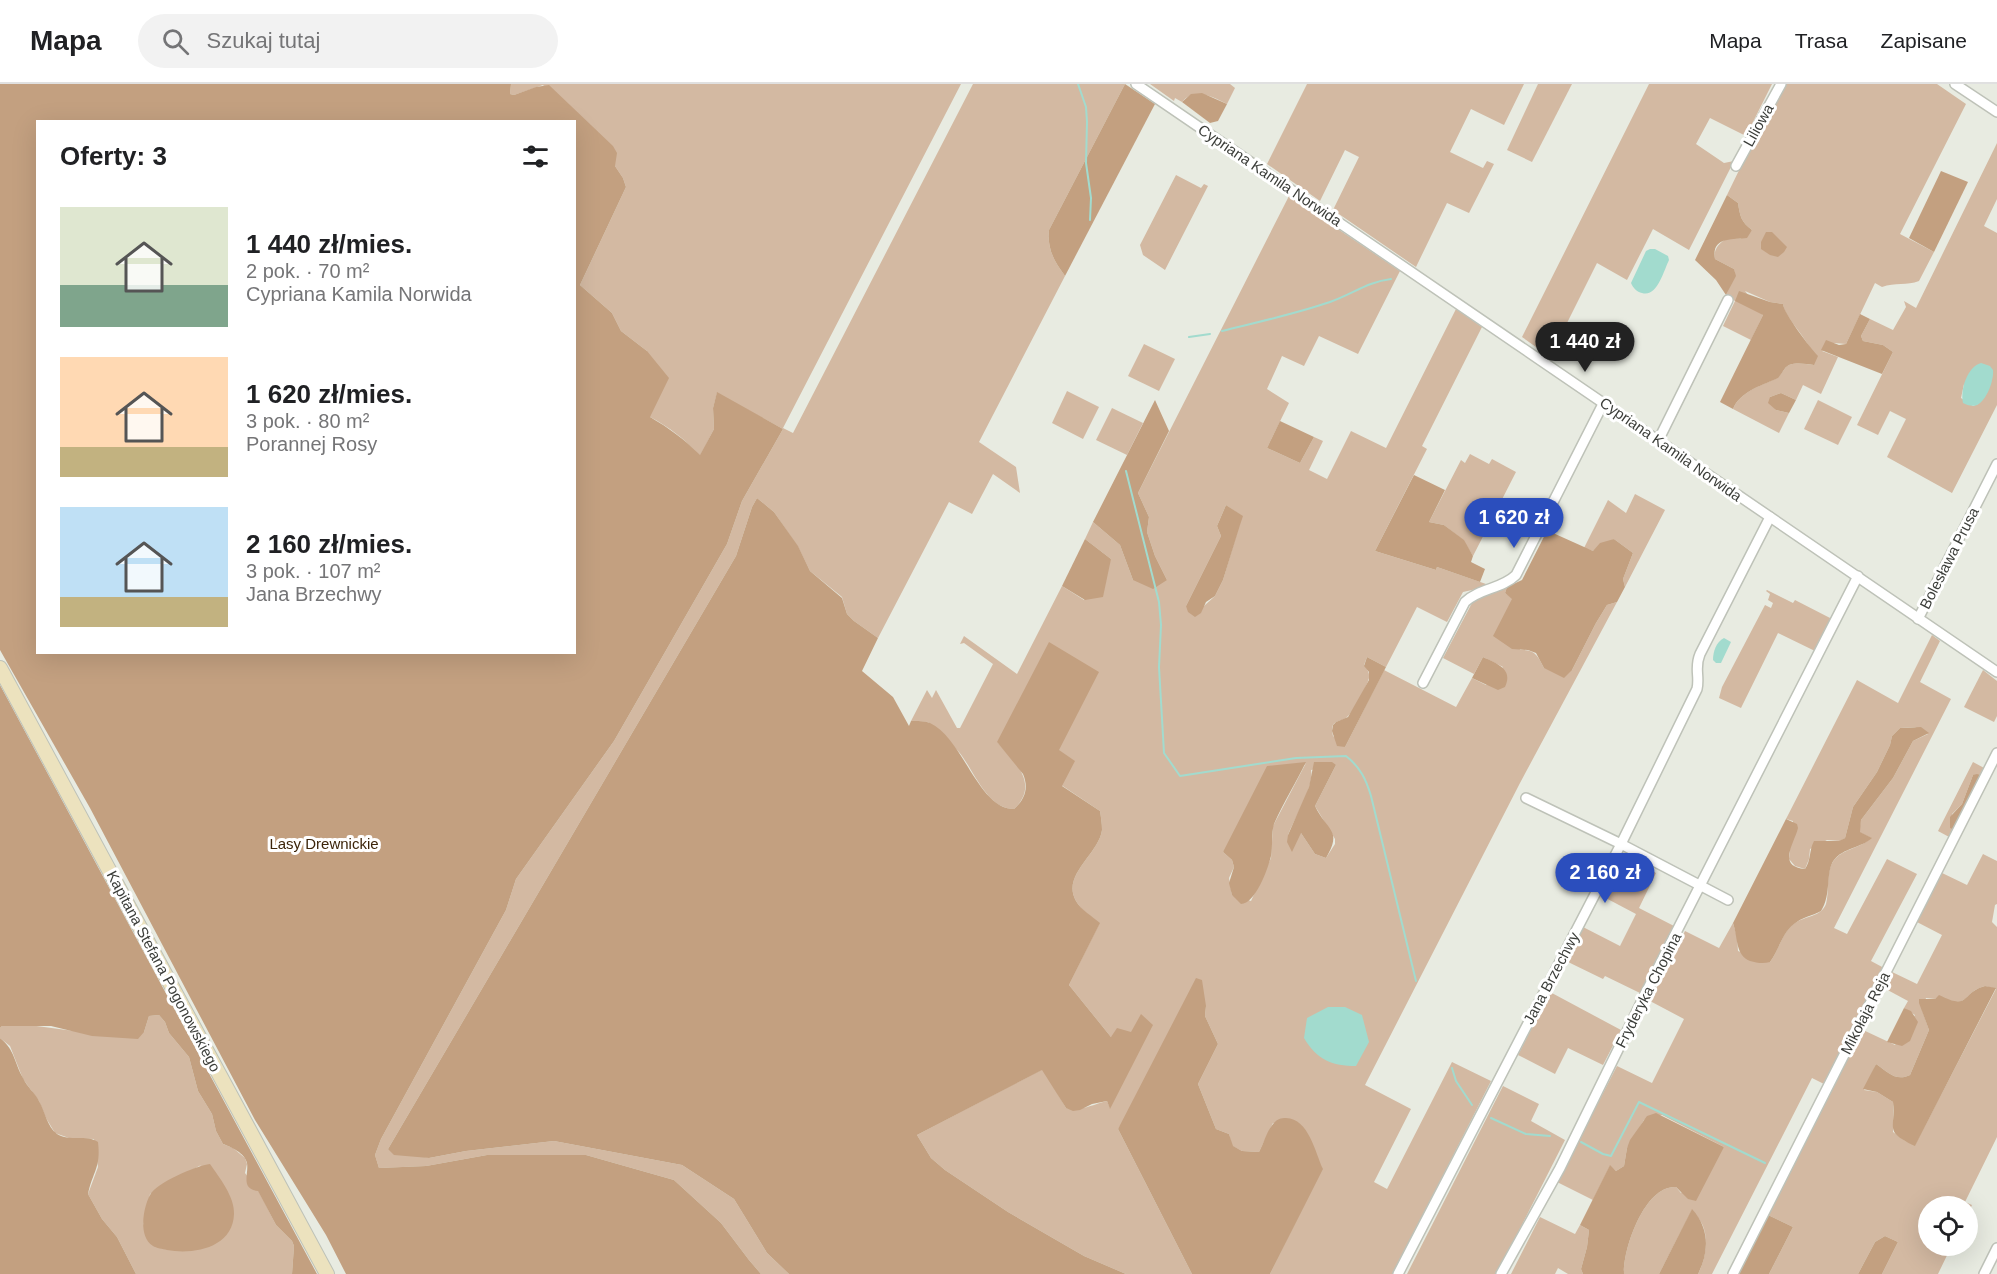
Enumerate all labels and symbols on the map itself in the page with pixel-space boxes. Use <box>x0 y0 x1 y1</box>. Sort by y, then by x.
street label: Liliowa <box>1739 100 1777 149</box>
street label: Cypriana Kamila Norwida <box>1195 121 1345 230</box>
pin: 1 440 zł <box>1523 322 1647 373</box>
street label: Cypriana Kamila Norwida <box>1597 394 1746 505</box>
pin: 1 620 zł <box>1452 498 1576 549</box>
street label: Bolesława Prusa <box>1916 504 1982 612</box>
park label: Lasy Drewnickie <box>269 835 379 852</box>
pin: 2 160 zł <box>1543 853 1667 904</box>
street label: Kapitana Stefana Pogonowskiego <box>104 868 224 1074</box>
street label: Jana Brzechwy <box>1520 929 1583 1027</box>
street label: Fryderyka Chopina <box>1612 929 1685 1050</box>
street label: Mikołaja Reja <box>1837 968 1893 1057</box>

